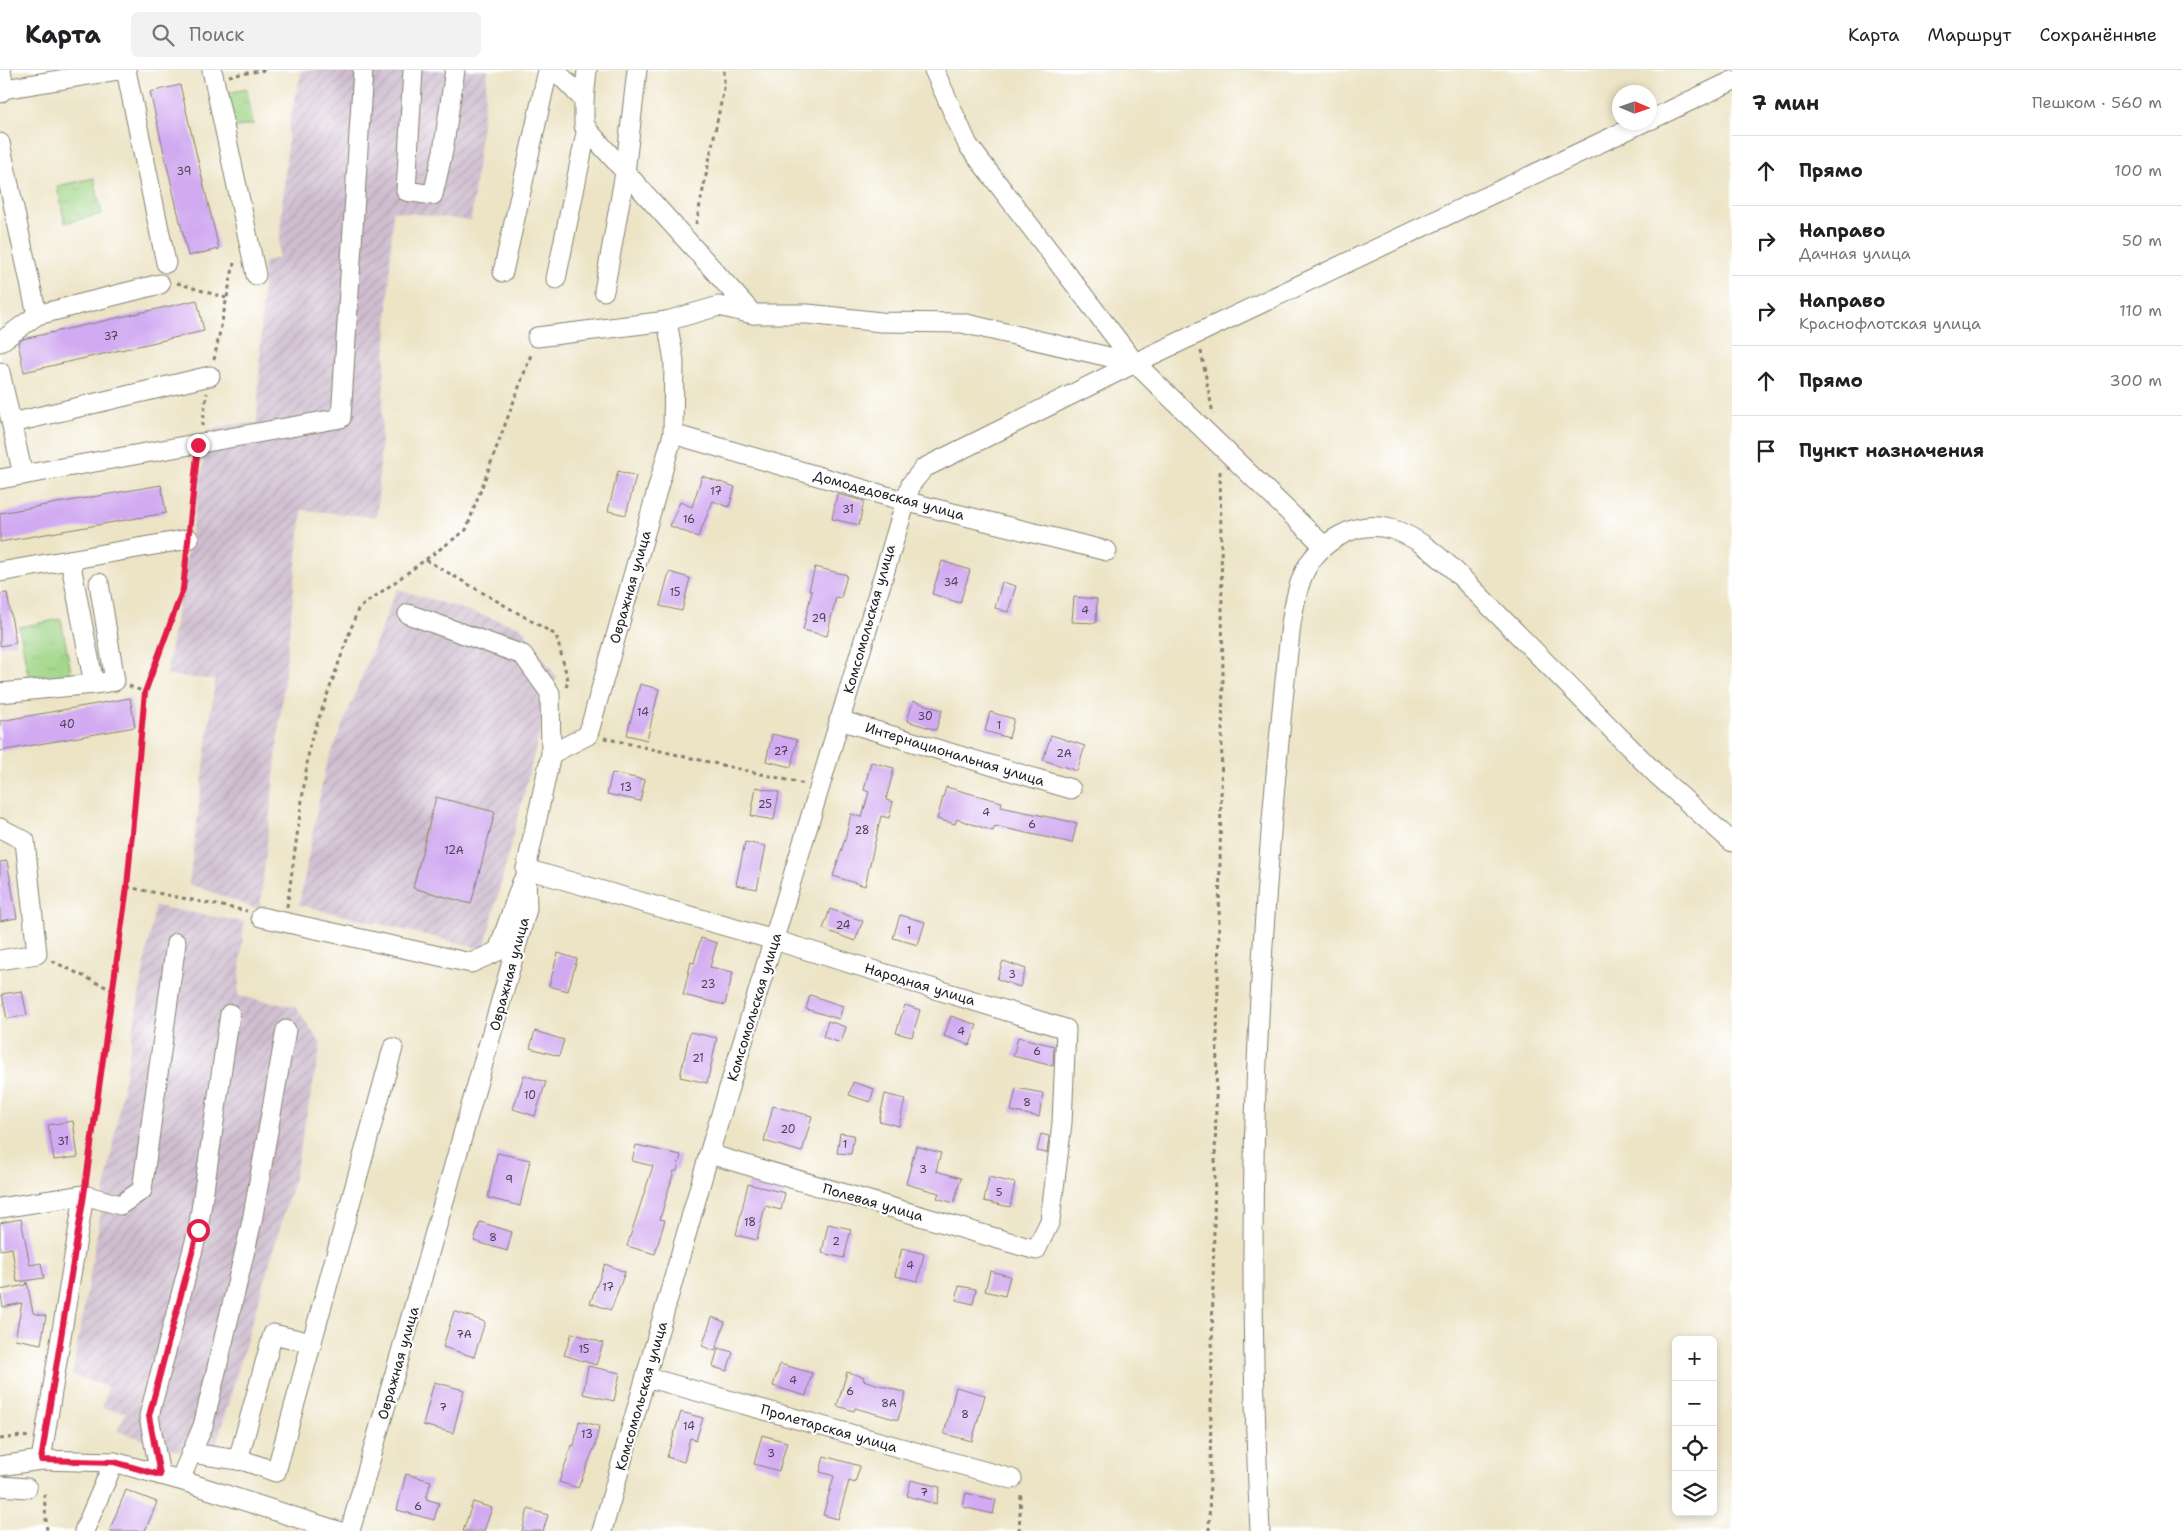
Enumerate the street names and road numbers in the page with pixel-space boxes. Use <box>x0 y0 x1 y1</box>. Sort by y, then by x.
street label: Домодедовская улица <box>812 466 967 524</box>
street label: Овражная улица <box>605 528 655 646</box>
street label: Комсомольская улица <box>839 542 899 696</box>
street label: Интернациональная улица <box>863 718 1047 790</box>
street label: Овражная улица <box>485 915 533 1033</box>
street label: Комсомольская улица <box>723 930 785 1083</box>
street label: Народная улица <box>862 959 978 1009</box>
street label: Полевая улица <box>821 1179 926 1225</box>
street label: Овражная улица <box>373 1304 423 1422</box>
street label: Комсомольская улица <box>611 1319 671 1473</box>
street label: Пролетарская улица <box>759 1400 900 1456</box>

